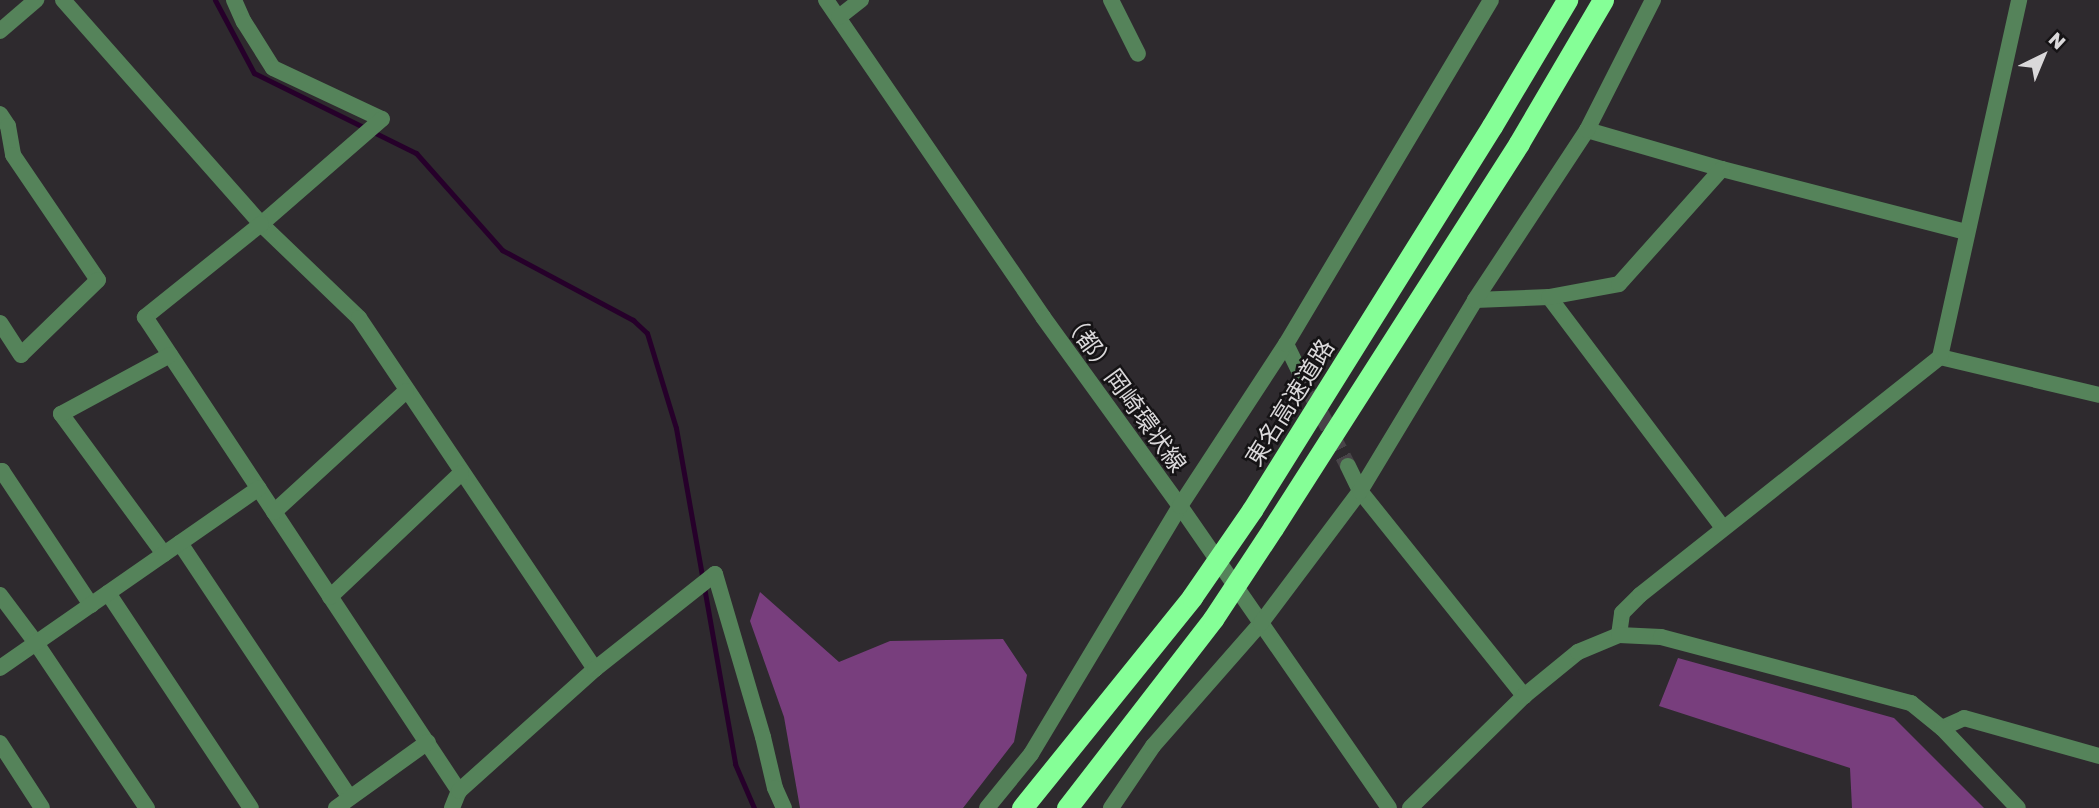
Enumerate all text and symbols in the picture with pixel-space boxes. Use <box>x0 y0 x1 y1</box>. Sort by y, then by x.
north arrow <box>2008 21 2078 91</box>
text: N <box>2045 27 2071 54</box>
street label: （都）岡崎環状線 <box>1057 305 1193 477</box>
street label: 東名高速道路 <box>1239 333 1339 471</box>

